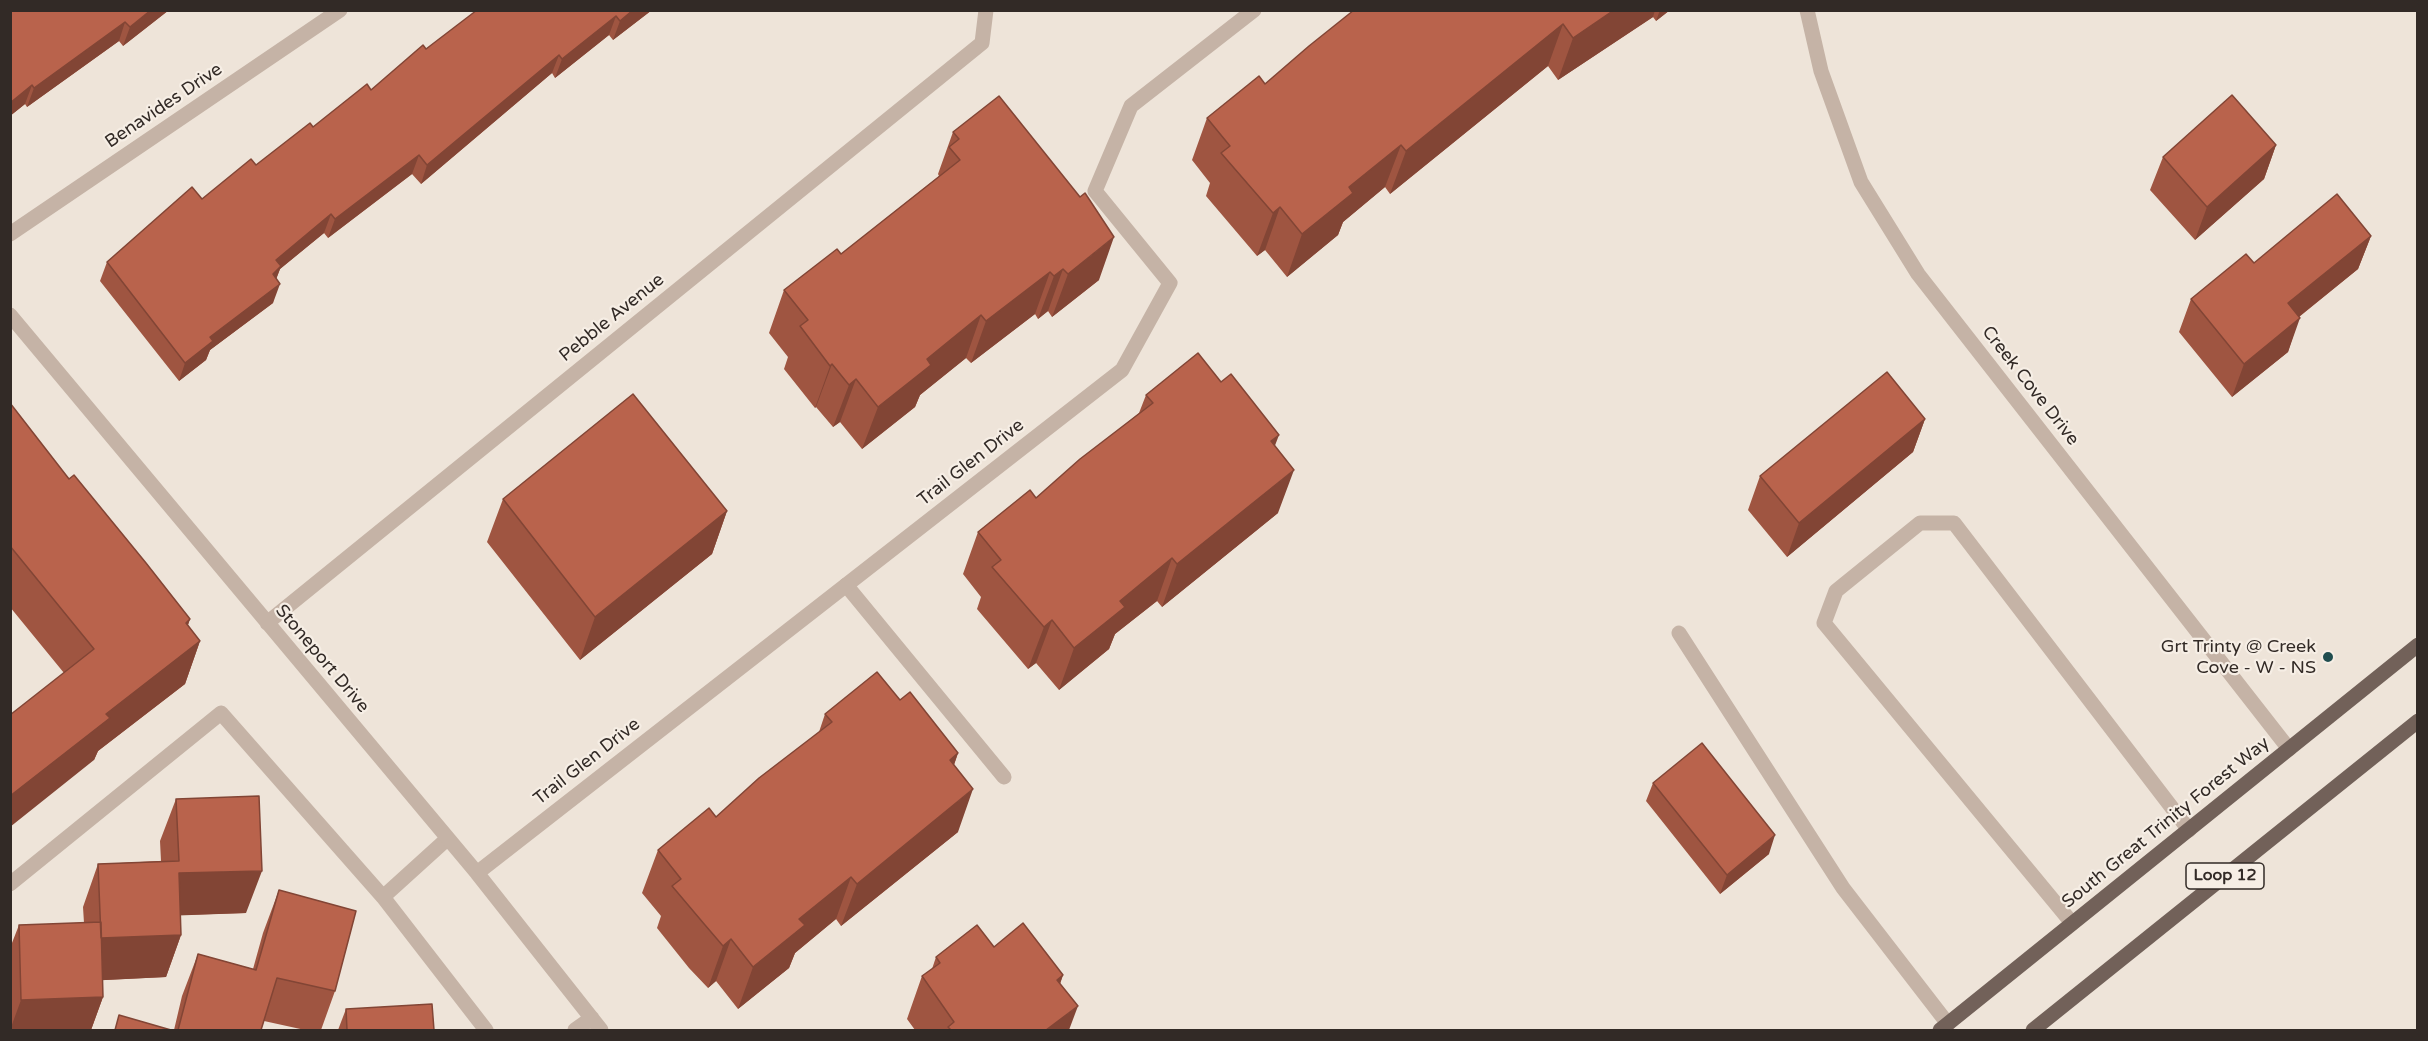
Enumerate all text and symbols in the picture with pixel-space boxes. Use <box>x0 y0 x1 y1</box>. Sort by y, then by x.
street label: Benavides Drive <box>101 59 227 153</box>
street label: Pebble Avenue <box>555 269 669 367</box>
street label: Creek Cove Drive <box>1977 322 2083 450</box>
street label: Trail Glen Drive <box>914 415 1028 511</box>
street label: Stoneport Drive <box>270 600 374 718</box>
place label: Grt Trinty @ Creek Cove - W - NS <box>2161 636 2316 678</box>
marker: Grt Trinty @ Creek Cove - W - NS <box>2321 650 2335 664</box>
street label: Trail Glen Drive <box>530 714 644 810</box>
street label: South Great Trinity Forest Way <box>2058 733 2274 913</box>
road number: Loop 12 <box>2186 863 2264 889</box>

